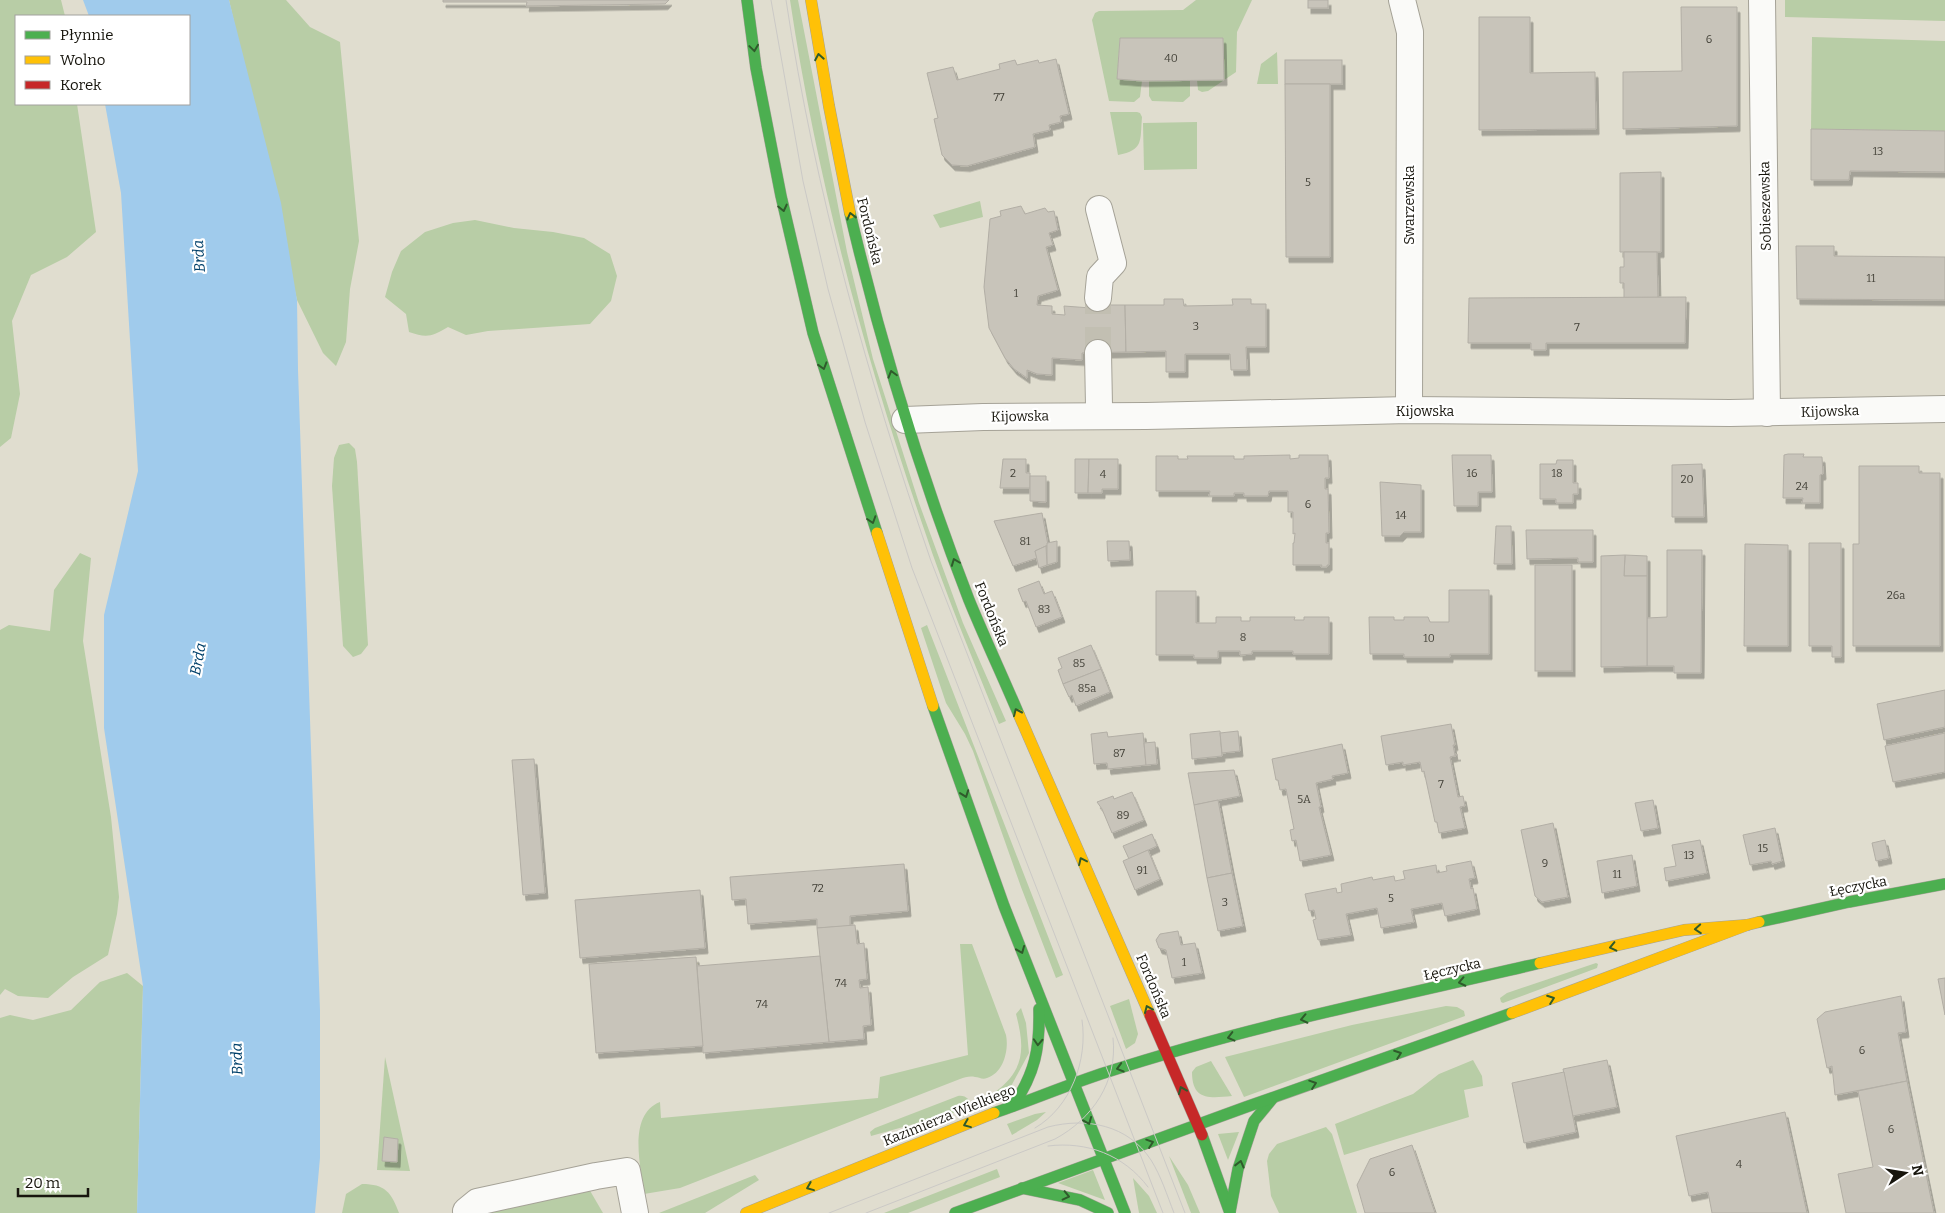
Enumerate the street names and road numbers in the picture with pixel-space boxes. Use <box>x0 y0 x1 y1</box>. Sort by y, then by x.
street label: Sobieszewska <box>1756 161 1775 251</box>
street label: Swarzewska <box>1401 165 1418 245</box>
street label: Fordońska <box>853 196 886 267</box>
street label: Kijowska <box>1801 402 1860 421</box>
street label: Kijowska <box>1396 403 1454 420</box>
street label: Kijowska <box>991 407 1050 426</box>
street label: Fordońska <box>971 579 1012 649</box>
street label: Łęczycka <box>1828 873 1889 900</box>
street label: Fordońska <box>1132 951 1175 1021</box>
street label: Łęczycka <box>1422 955 1483 984</box>
street label: Kazimierza Wielkiego <box>881 1081 1018 1150</box>

